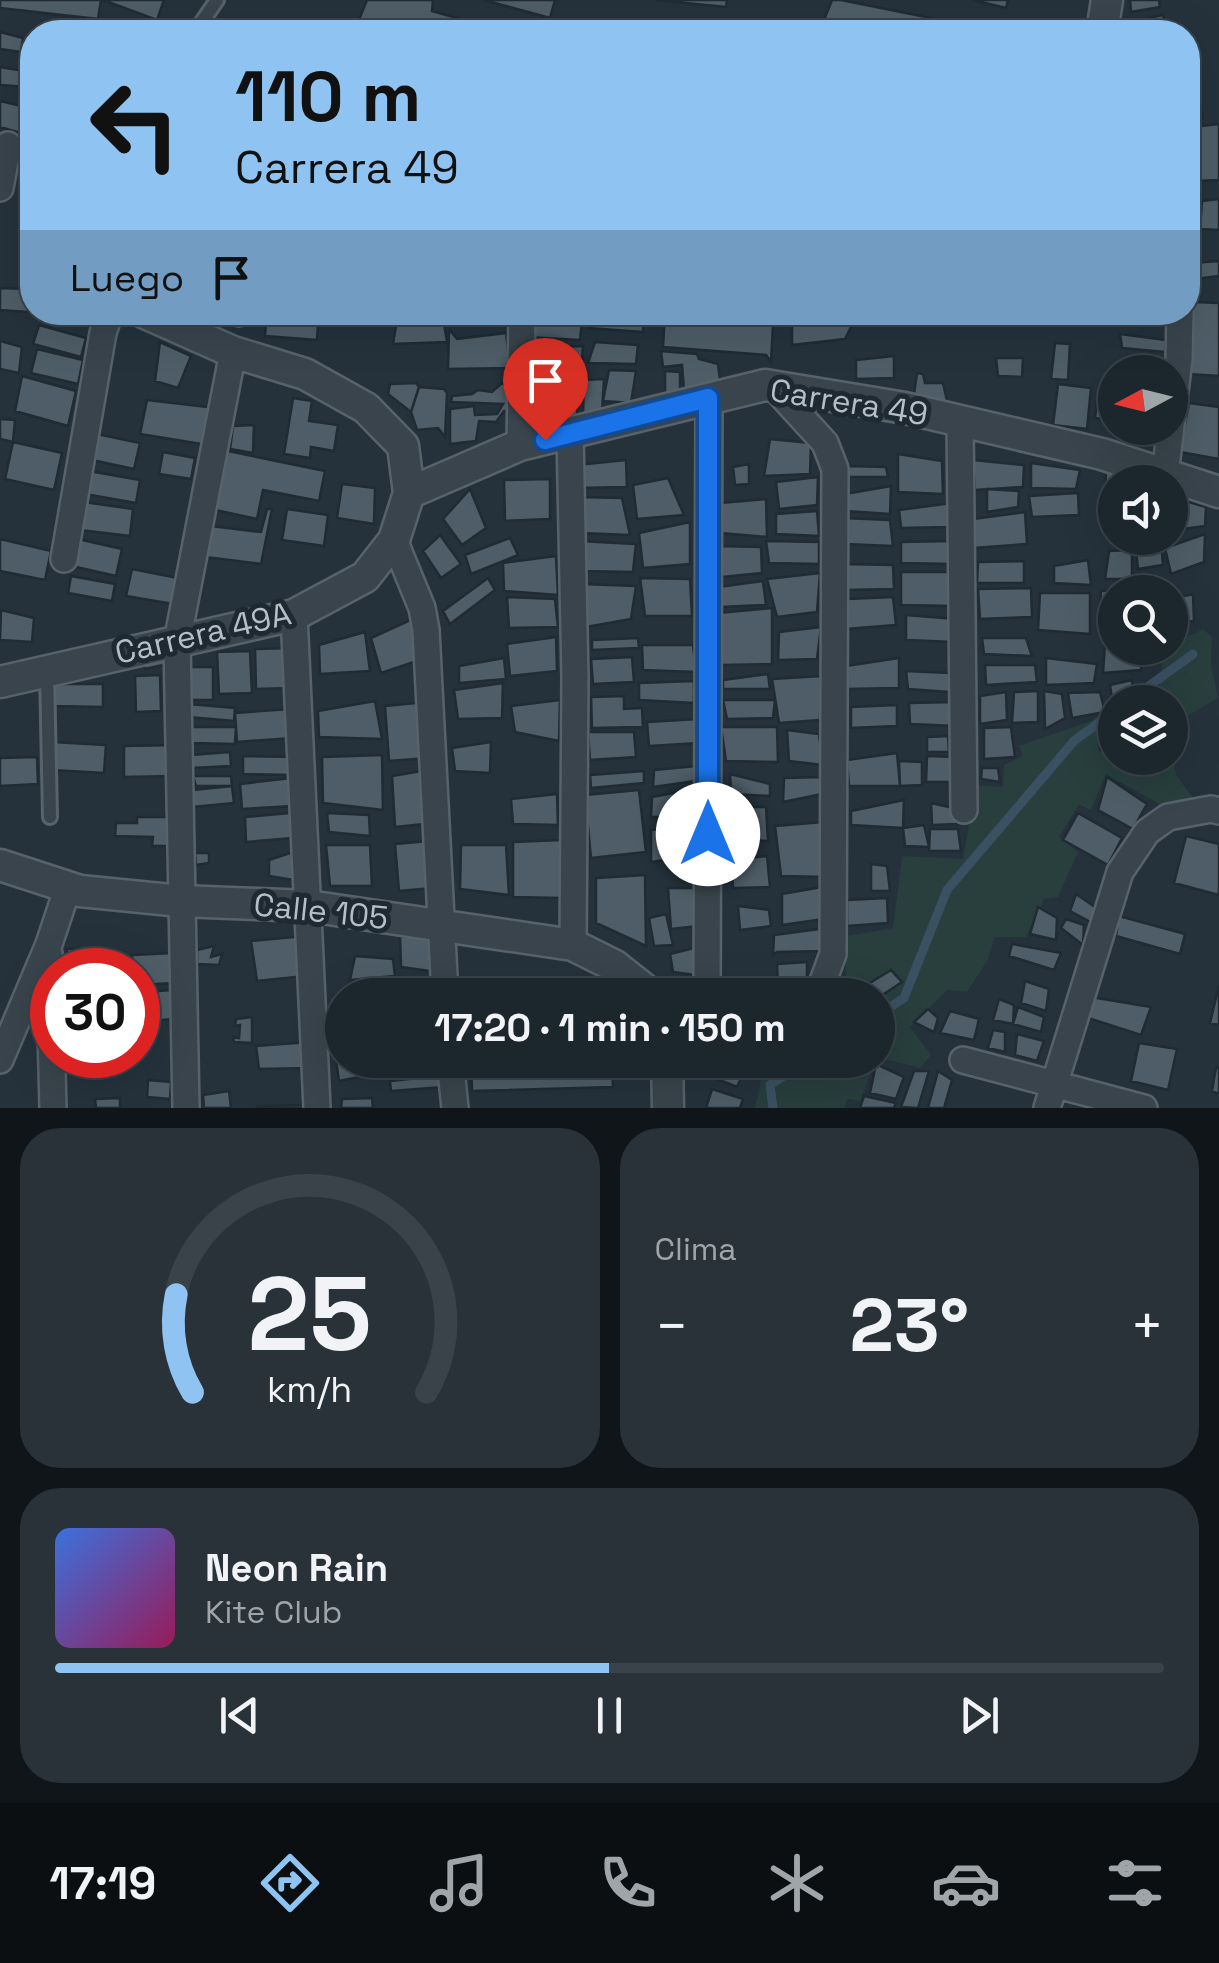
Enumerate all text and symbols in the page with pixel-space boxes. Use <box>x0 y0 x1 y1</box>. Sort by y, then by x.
text: 110 m <box>235 52 421 141</box>
icon: left <box>70 60 200 190</box>
text: Carrera 49 <box>235 139 459 196</box>
icon: arrive <box>204 250 259 305</box>
text: Luego <box>70 254 184 302</box>
pin <box>503 338 588 441</box>
icon: arrive <box>518 353 573 408</box>
north arrow <box>1098 355 1188 445</box>
map controls <box>1098 355 1188 775</box>
street label: Carrera 49 <box>767 370 931 434</box>
button: sound <box>1098 465 1188 555</box>
button: search <box>1098 575 1188 665</box>
street label: Carrera 49A <box>111 593 295 673</box>
button: layers <box>1098 685 1188 775</box>
position arrow <box>656 782 760 886</box>
street label: Calle 105 <box>252 884 390 938</box>
speed limit sign: 30 <box>30 948 160 1078</box>
text: 17:20 · 1 min · 150 m <box>434 1004 786 1052</box>
text: Clima <box>655 1229 737 1269</box>
text: 25 <box>248 1248 372 1380</box>
text: 23° <box>849 1277 969 1373</box>
text: − <box>655 1291 689 1361</box>
text: + <box>1130 1291 1164 1361</box>
text: km/h <box>267 1367 352 1412</box>
text: Neon Rain <box>205 1544 388 1592</box>
text: Kite Club <box>205 1592 342 1632</box>
icon: previous <box>212 1688 267 1743</box>
icon: pause <box>582 1688 637 1743</box>
icon: next <box>952 1688 1007 1743</box>
icon: directions <box>255 1848 325 1918</box>
icon: music <box>424 1848 494 1918</box>
icon: phone <box>593 1848 663 1918</box>
icon: climate <box>762 1848 832 1918</box>
icon: car <box>931 1848 1001 1918</box>
icon: filters <box>1100 1848 1170 1918</box>
text: 17:19 <box>49 1855 156 1912</box>

